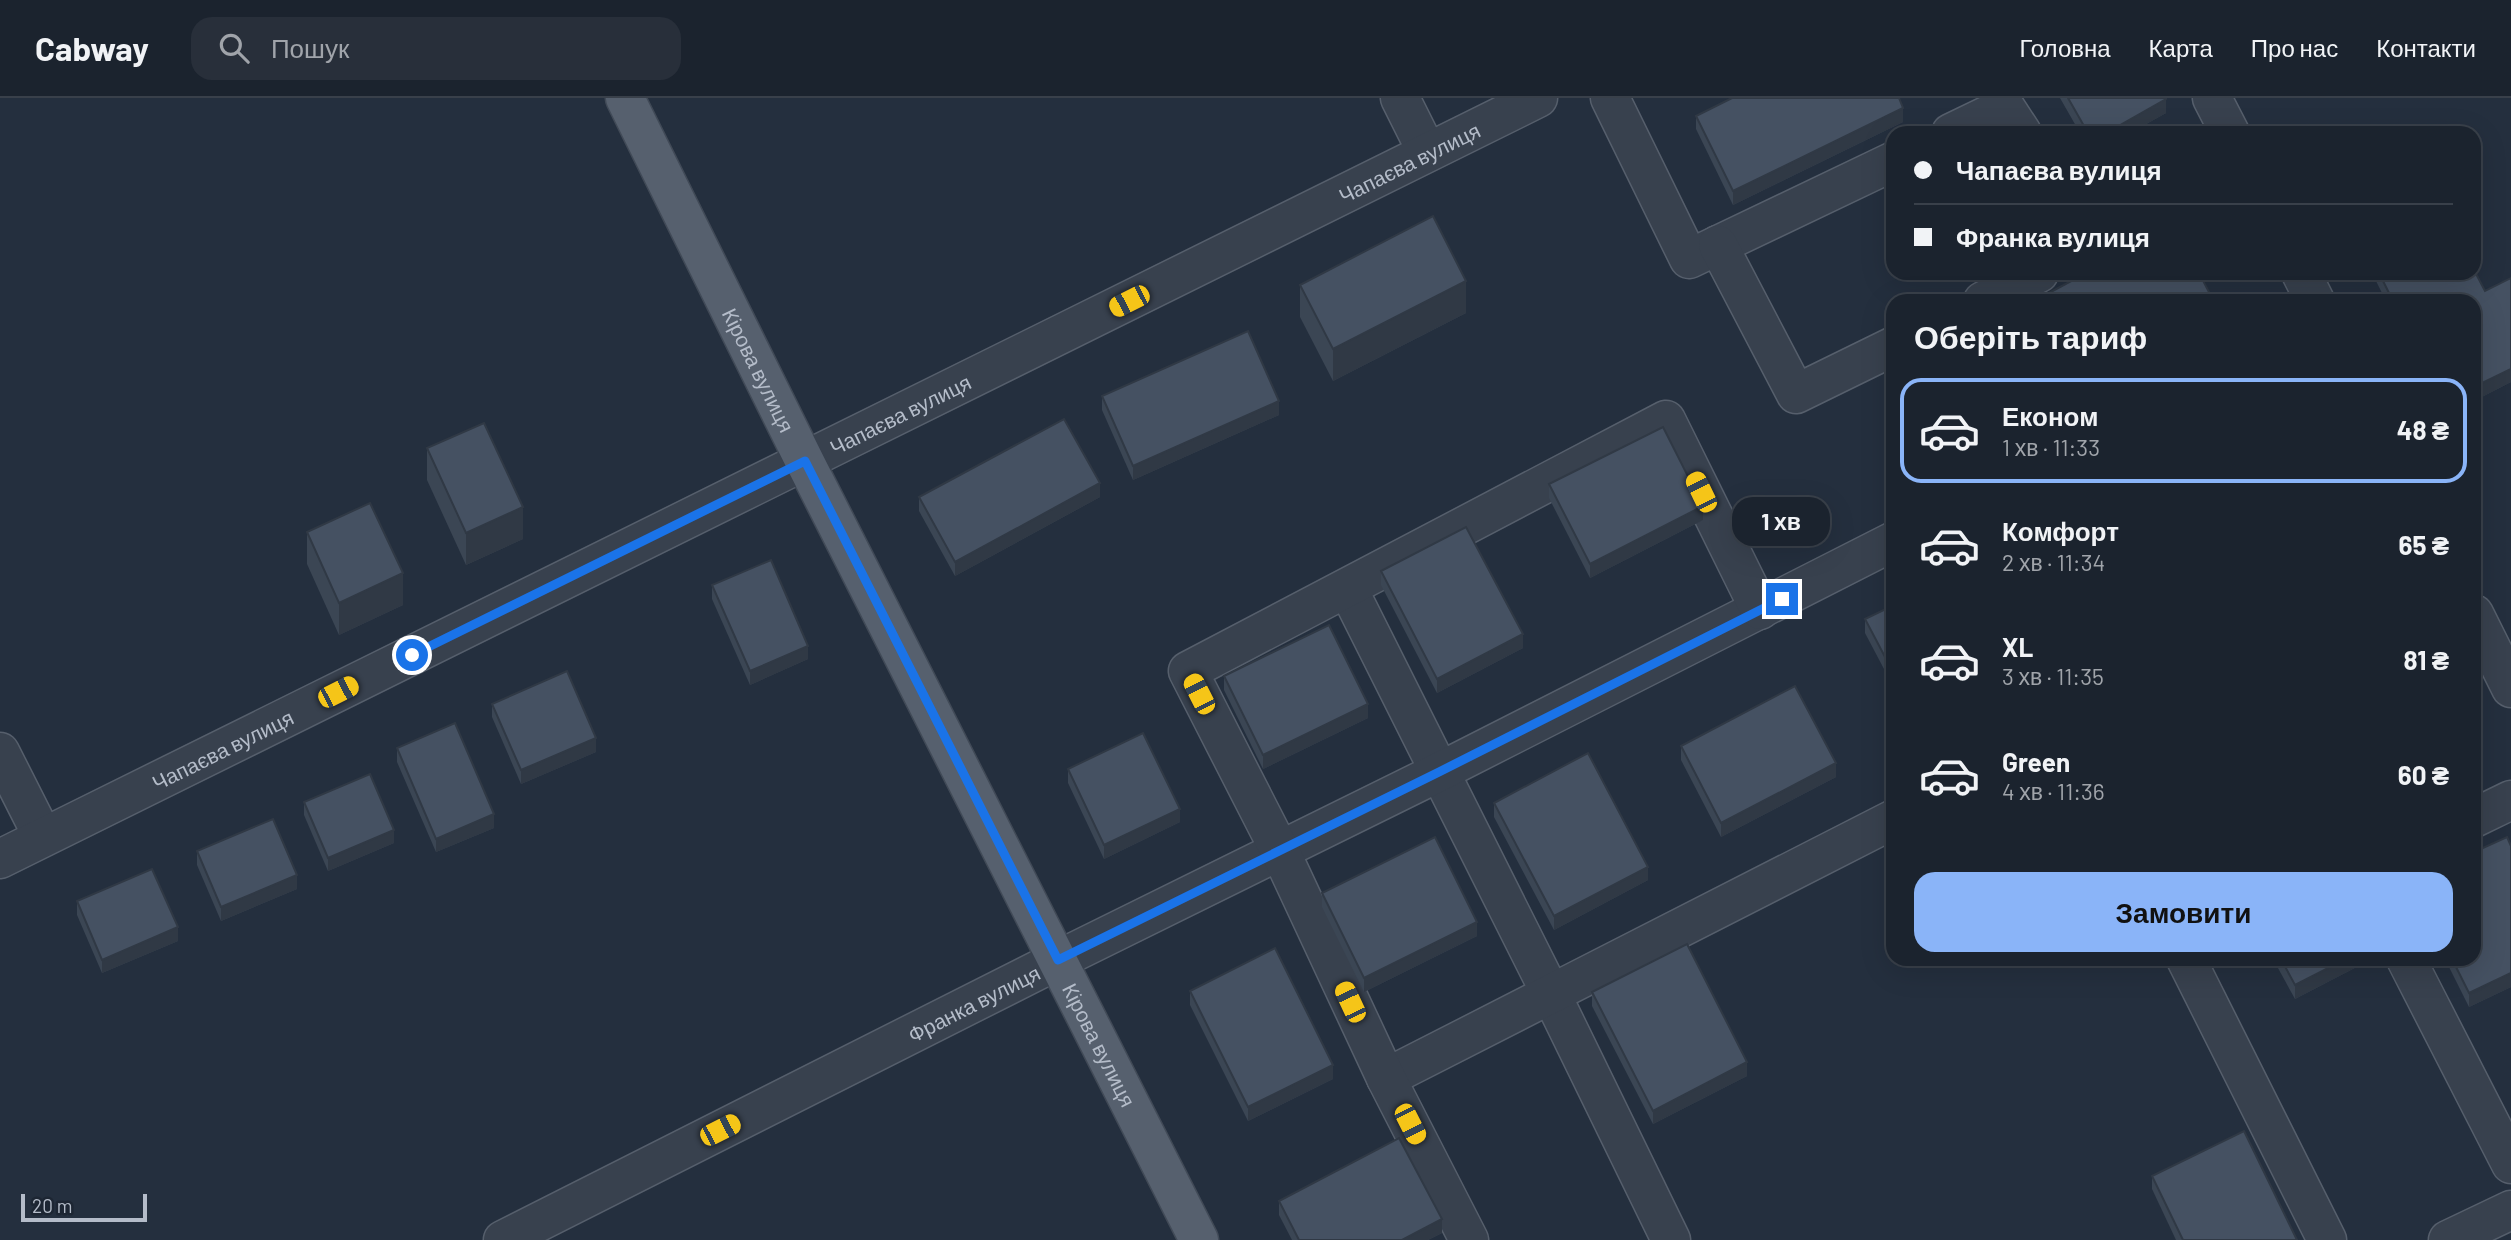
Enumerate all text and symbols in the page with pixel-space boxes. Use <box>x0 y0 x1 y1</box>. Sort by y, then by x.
search box <box>191 17 681 80</box>
text: Cabway <box>35 28 149 68</box>
icon: search <box>215 29 253 67</box>
text: Пошук <box>271 32 349 63</box>
text: Головна <box>2019 33 2111 62</box>
text: Карта <box>2149 33 2213 62</box>
text: Про нас <box>2251 33 2338 62</box>
text: Контакти <box>2376 33 2476 62</box>
street label: Чапаєва вулиця <box>1334 116 1484 207</box>
text: Чапаєва вулиця <box>1956 154 2162 185</box>
text: Франка вулиця <box>1956 221 2150 252</box>
car <box>1106 282 1153 320</box>
street label: Кірова вулиця <box>718 303 800 436</box>
text: Оберіть тариф <box>1914 317 2147 355</box>
street label: Чапаєва вулиця <box>825 368 975 459</box>
icon: car <box>1918 399 1981 462</box>
text: Економ <box>2002 400 2098 431</box>
text: 48 ₴ <box>2397 414 2449 445</box>
text: 1 хв · 11:33 <box>2002 433 2100 461</box>
car <box>1683 469 1720 515</box>
callout: 1 хв <box>1733 498 1831 546</box>
text: 1 хв <box>1761 507 1801 535</box>
icon: car <box>1918 514 1981 577</box>
text: Комфорт <box>2002 515 2119 546</box>
text: 65 ₴ <box>2398 529 2449 560</box>
text: 2 хв · 11:34 <box>2002 548 2105 576</box>
route end <box>1766 583 1798 615</box>
icon: car <box>1918 629 1981 692</box>
text: XL <box>2002 631 2033 662</box>
route start <box>396 639 428 671</box>
text: 81 ₴ <box>2403 644 2449 675</box>
text: 3 хв · 11:35 <box>2002 662 2104 690</box>
car <box>1181 671 1218 717</box>
car <box>315 673 362 711</box>
street label: Чапаєва вулиця <box>148 704 297 794</box>
icon: car <box>1918 744 1981 807</box>
text: Green <box>2002 746 2070 777</box>
text: 60 ₴ <box>2398 759 2449 790</box>
text: 4 хв · 11:36 <box>2002 777 2105 805</box>
button: Замовити <box>1914 872 2453 952</box>
street label: Франка вулиця <box>903 959 1044 1046</box>
street label: Кірова вулиця <box>1058 979 1142 1110</box>
car <box>1332 979 1369 1025</box>
car <box>1392 1101 1429 1147</box>
car <box>697 1111 744 1149</box>
scale bar <box>21 1191 147 1223</box>
text: 20 m <box>32 1194 72 1217</box>

